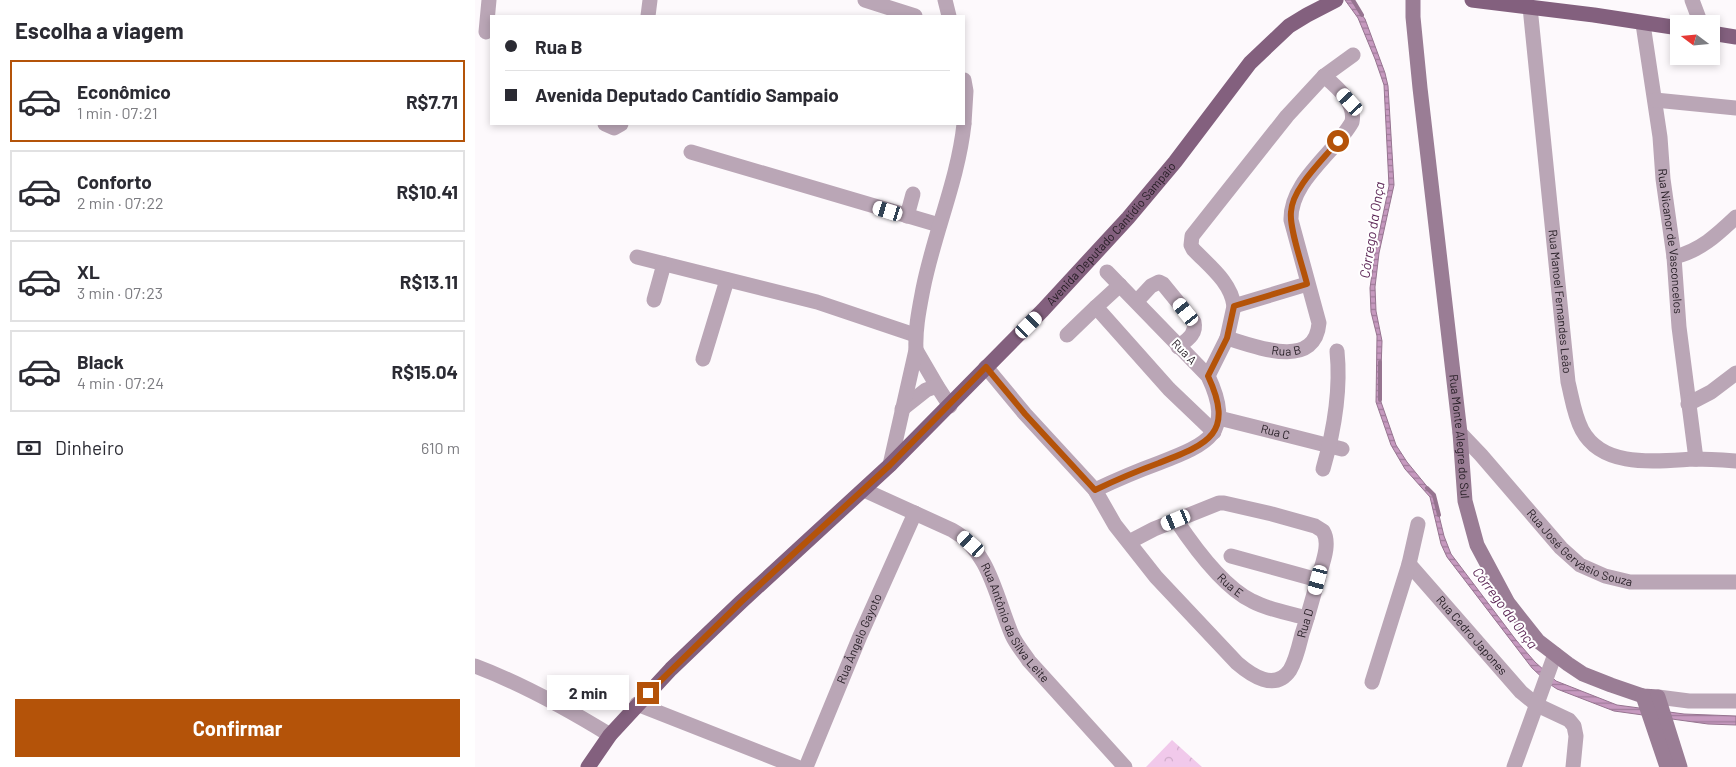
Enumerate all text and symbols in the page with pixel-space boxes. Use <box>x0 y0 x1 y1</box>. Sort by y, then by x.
north arrow <box>1670 15 1720 65</box>
map controls <box>1670 15 1720 65</box>
text: Escolha a viagem <box>15 17 184 43</box>
text: Rua B <box>535 35 583 58</box>
icon: car <box>17 79 62 124</box>
text: Econômico <box>77 80 171 103</box>
text: Avenida Deputado Cantídio Sampaio <box>535 83 839 106</box>
car <box>1334 86 1365 118</box>
text: R$7.71 <box>406 90 458 113</box>
text: 1 min · 07:21 <box>77 103 157 122</box>
route start <box>1327 130 1349 152</box>
street label: Avenida Deputado Cantídio Sampaio <box>1043 159 1178 308</box>
street label: Rua Nicanor de Vasconcelos <box>1656 168 1686 315</box>
icon: car <box>17 169 62 214</box>
text: Conforto <box>77 170 152 193</box>
text: R$10.41 <box>396 180 458 203</box>
water label: Córrego da Onça <box>1355 180 1388 279</box>
text: 2 min · 07:22 <box>77 193 164 212</box>
car <box>871 199 904 223</box>
street label: Rua Manoel Fernandes Leão <box>1547 229 1575 374</box>
icon: car <box>17 259 62 304</box>
text: XL <box>77 260 100 283</box>
text: R$13.11 <box>400 270 458 293</box>
text: 3 min · 07:23 <box>77 283 163 302</box>
car <box>1170 296 1201 328</box>
car <box>1013 309 1044 341</box>
street label: Rua A <box>1169 336 1200 367</box>
street label: Rua B <box>1271 342 1302 358</box>
icon: car <box>17 349 62 394</box>
text: Black <box>77 350 124 373</box>
text: R$15.04 <box>392 360 458 383</box>
text: 4 min · 07:24 <box>77 373 164 392</box>
street label: Rua Monte Alegre do Sul <box>1447 373 1473 499</box>
street label: Rua C <box>1259 421 1292 442</box>
icon: cash <box>15 434 43 462</box>
text: Dinheiro <box>55 436 124 459</box>
text: 610 m <box>421 438 460 457</box>
street label: Rua José Gervásio Souza <box>1524 506 1634 588</box>
car <box>1159 507 1192 533</box>
car <box>954 528 987 560</box>
street label: Rua Antônio da Silva Leite <box>979 560 1053 685</box>
car <box>1306 564 1329 596</box>
water label: Córrego da Onça <box>1469 564 1542 652</box>
street label: Rua E <box>1215 570 1246 600</box>
street label: Rua Ângelo Gayoto <box>833 591 884 685</box>
street label: Rua Cedro Japones <box>1434 592 1511 677</box>
street label: Rua D <box>1293 607 1315 639</box>
callout: 2 min <box>548 676 631 710</box>
route end <box>637 682 659 704</box>
text: 2 min <box>569 683 607 702</box>
button: Confirmar <box>15 699 460 757</box>

